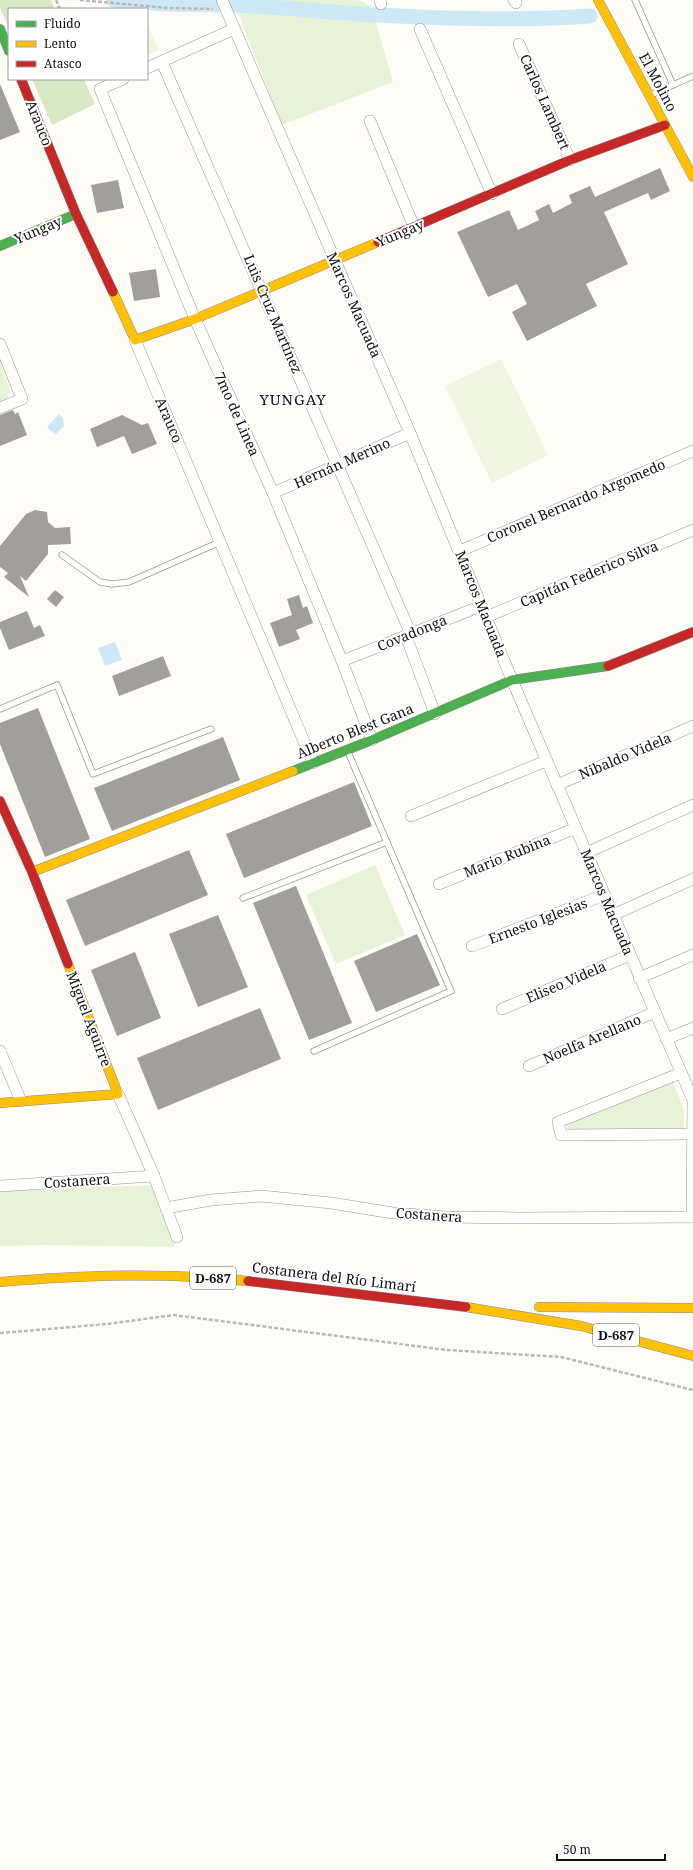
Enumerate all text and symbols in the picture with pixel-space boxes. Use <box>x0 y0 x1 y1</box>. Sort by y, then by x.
legend <box>8 8 148 80</box>
text: Fluido <box>44 15 81 32</box>
text: Lento <box>44 35 77 52</box>
street label: El Molino <box>635 49 682 114</box>
street label: Carlos Lambert <box>516 51 575 153</box>
text: Atasco <box>44 55 82 72</box>
street label: Arauco <box>22 97 57 149</box>
street label: Yungay <box>10 211 64 248</box>
street label: Yungay <box>372 214 426 251</box>
street label: Marcos Macuada <box>323 249 386 361</box>
street label: Luis Cruz Martínez <box>240 251 307 376</box>
street label: 7mo de Linea <box>210 369 265 459</box>
district label: YUNGAY <box>258 389 327 409</box>
street label: Arauco <box>151 394 188 446</box>
street label: Hernán Merino <box>291 433 393 492</box>
street label: Coronel Bernardo Argomedo <box>484 454 668 547</box>
street label: Capitán Federico Silva <box>517 536 661 611</box>
street label: Marcos Macuada <box>451 548 512 660</box>
street label: Covadonga <box>374 610 450 655</box>
street label: Alberto Blest Gana <box>294 698 416 763</box>
street label: Nibaldo Videla <box>576 728 674 784</box>
street label: Mario Rubina <box>461 829 553 882</box>
street label: Marcos Macuada <box>577 846 638 958</box>
street label: Ernesto Iglesias <box>486 893 590 948</box>
street label: Eliseo Videla <box>523 956 609 1007</box>
street label: Miguel Aguirre <box>63 968 116 1069</box>
street label: Noelfa Arellano <box>540 1009 644 1068</box>
street label: Costanera <box>43 1169 111 1192</box>
street label: Costanera <box>395 1203 463 1226</box>
street label: Costanera del Río Limarí <box>251 1257 418 1296</box>
road number: D-687 <box>190 1267 236 1289</box>
road number: D-687 <box>593 1324 639 1346</box>
scale bar <box>557 1836 665 1862</box>
text: 50 m <box>563 1841 591 1858</box>

